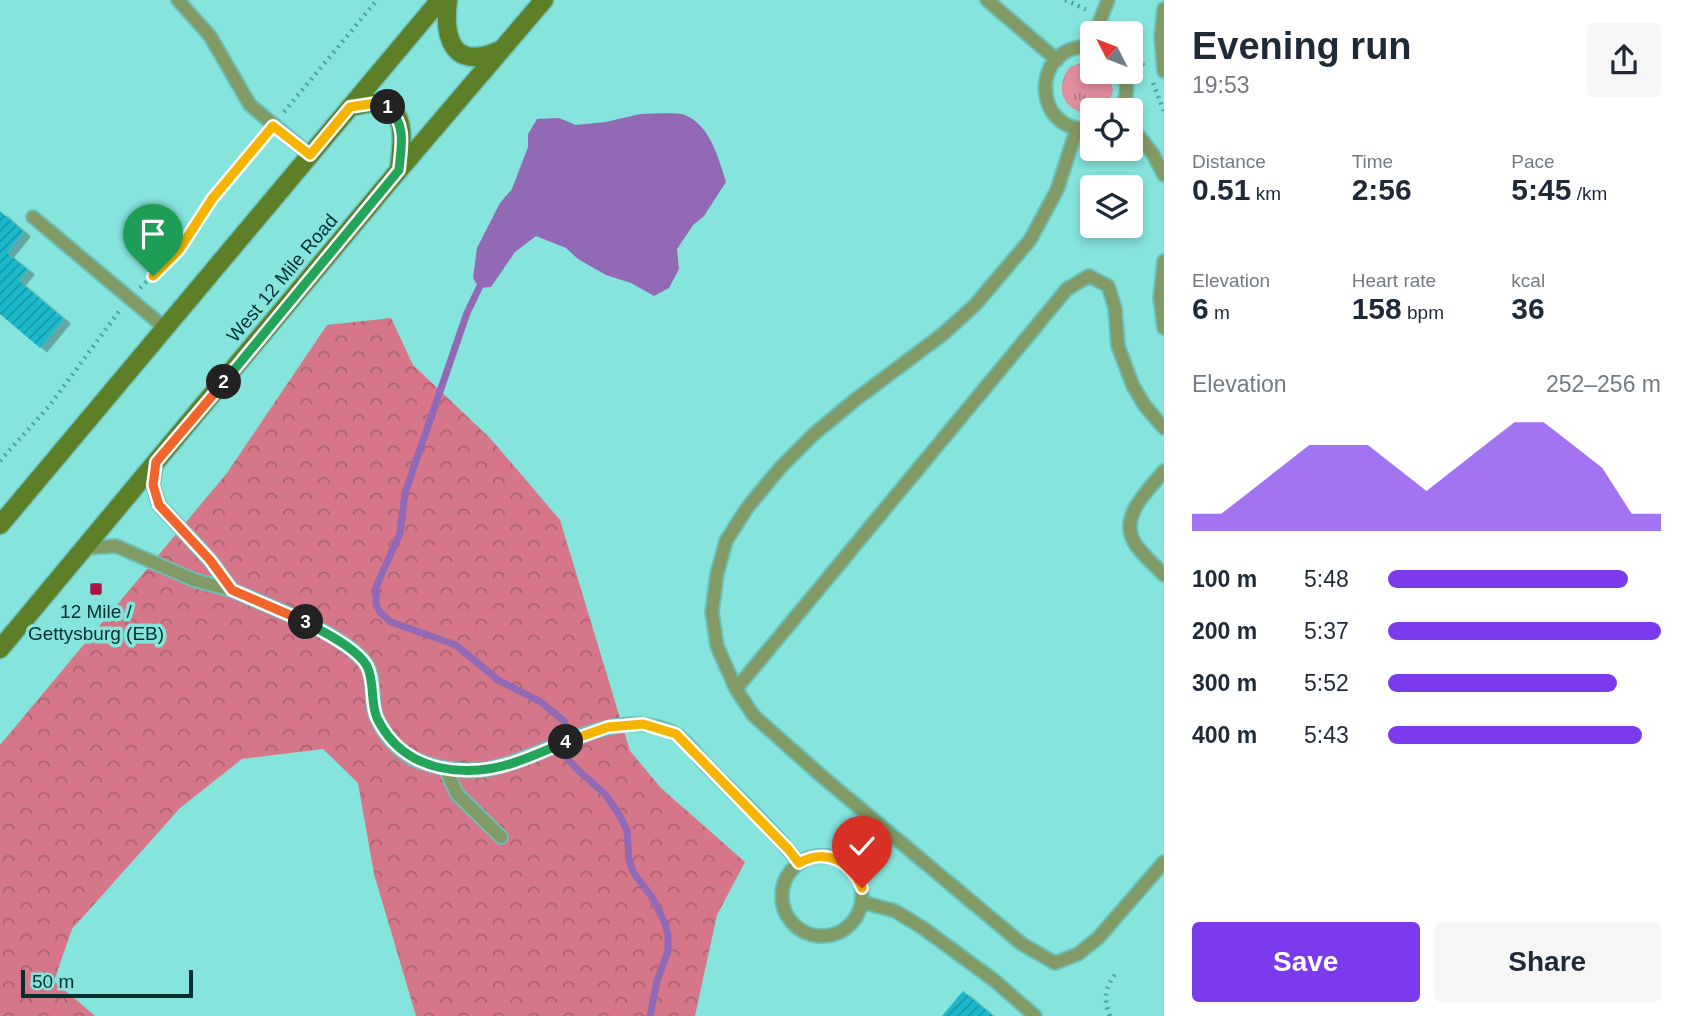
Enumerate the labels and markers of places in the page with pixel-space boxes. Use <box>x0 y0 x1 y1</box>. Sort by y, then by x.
pin: 1 <box>370 90 406 124</box>
pin <box>123 204 183 276</box>
pin: 2 <box>206 364 242 400</box>
marker: 12 Mile / Gettysburg (EB) <box>88 581 104 597</box>
place label: 12 Mile / Gettysburg (EB) <box>28 601 164 644</box>
pin: 3 <box>288 604 324 640</box>
pin: 4 <box>548 724 584 760</box>
pin <box>832 816 892 888</box>

